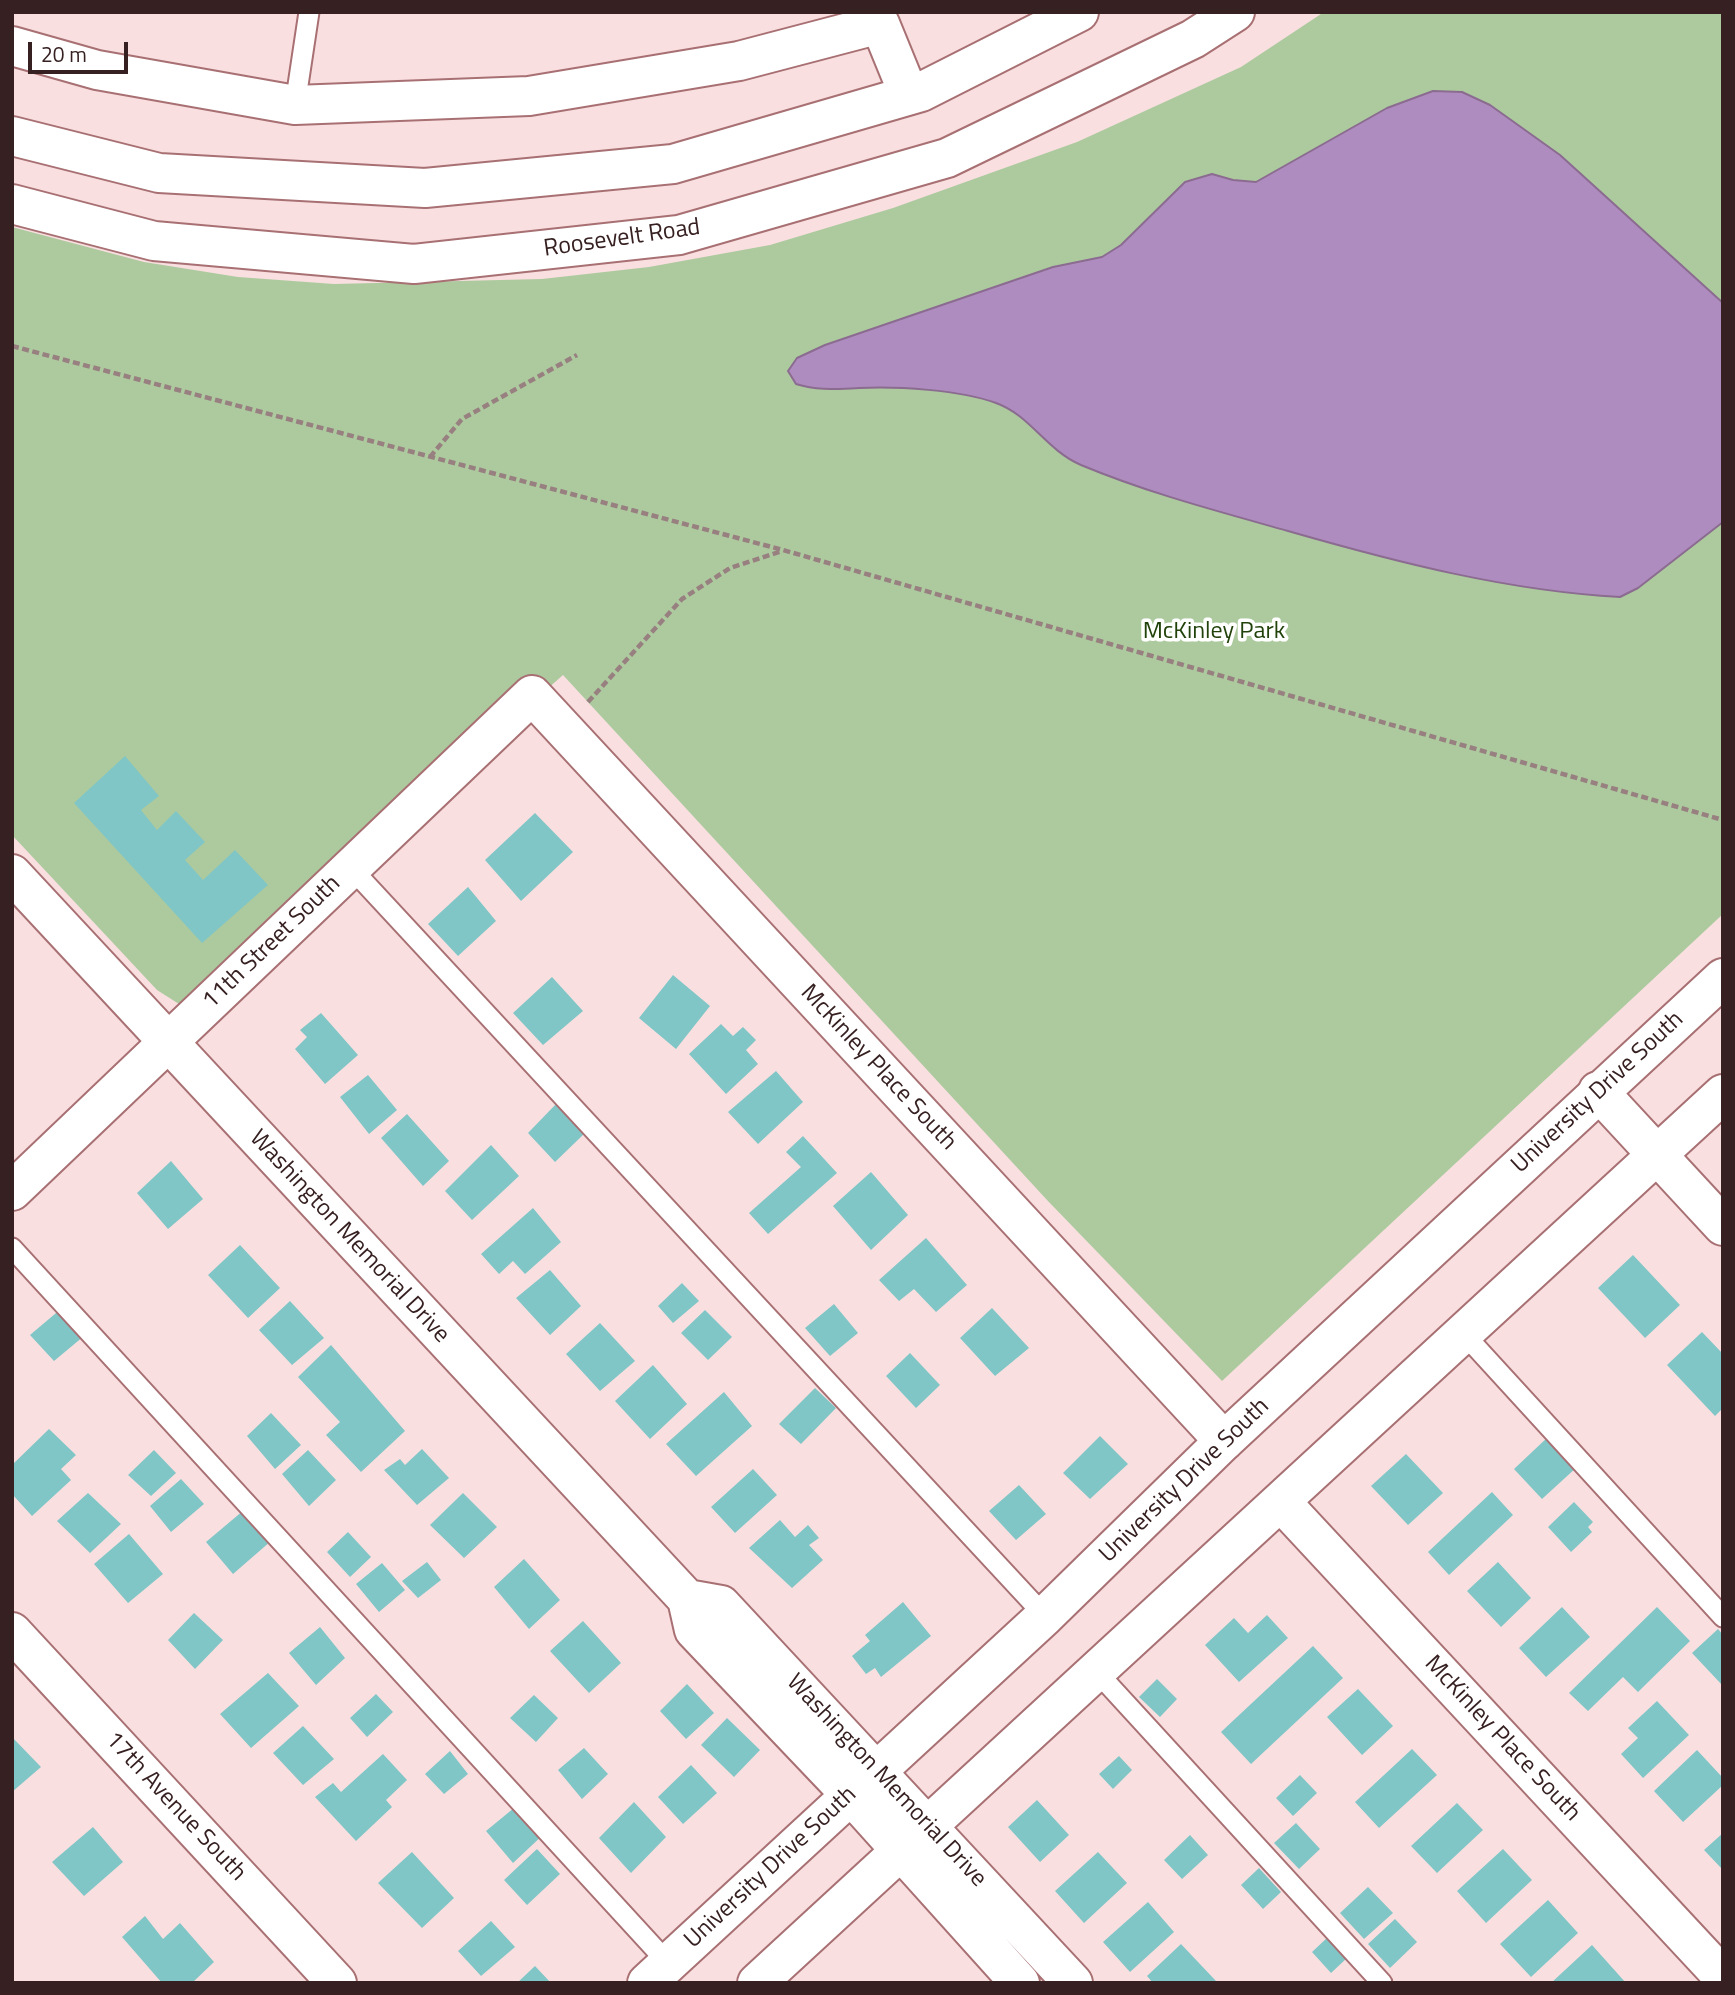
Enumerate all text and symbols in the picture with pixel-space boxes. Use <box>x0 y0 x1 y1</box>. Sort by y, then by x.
scale bar <box>32 28 131 72</box>
text: 20 m <box>41 38 87 70</box>
street label: Roosevelt Road <box>542 214 702 264</box>
park label: McKinley Park <box>1143 618 1285 646</box>
street label: 11th Street South <box>197 870 347 1016</box>
street label: McKinley Place South <box>794 979 962 1157</box>
street label: University Drive South <box>1506 1006 1690 1180</box>
street label: Washington Memorial Drive <box>243 1125 455 1349</box>
street label: University Drive South <box>1094 1393 1276 1569</box>
street label: McKinley Place South <box>1418 1650 1586 1828</box>
street label: Washington Memorial Drive <box>780 1669 992 1893</box>
street label: 17th Avenue South <box>98 1726 252 1888</box>
street label: University Drive South <box>679 1781 863 1955</box>

